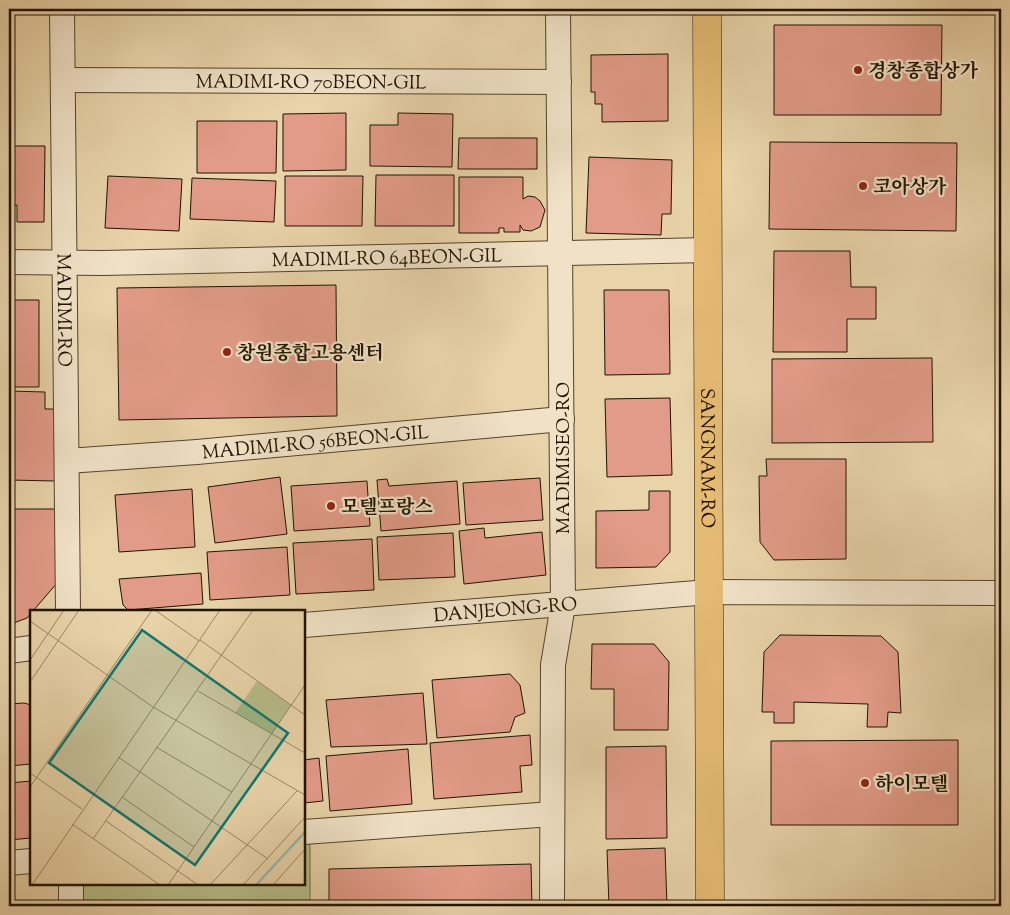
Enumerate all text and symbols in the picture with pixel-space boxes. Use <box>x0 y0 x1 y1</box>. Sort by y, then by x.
place label: 경창종합상가 <box>868 59 979 86</box>
marker: 경창종합상가 <box>852 64 864 76</box>
street label: MADIMI-RO 70BEON-GIL <box>195 70 427 97</box>
place label: 코아상가 <box>873 175 947 202</box>
marker: 코아상가 <box>857 180 869 192</box>
street label: MADIMI-RO 64BEON-GIL <box>271 243 503 275</box>
street label: MADIMI-RO <box>48 253 77 367</box>
place label: 창원종합고용센터 <box>237 341 384 368</box>
marker: 창원종합고용센터 <box>221 346 233 358</box>
street label: MADIMISEO-RO <box>551 382 578 534</box>
street label: SANGNAM-RO <box>692 388 720 528</box>
street label: MADIMI-RO 56BEON-GIL <box>201 420 431 468</box>
place label: 모텔프랑스 <box>341 495 433 522</box>
marker: 모텔프랑스 <box>325 500 337 512</box>
street label: DANJEONG-RO <box>433 592 578 630</box>
inset map <box>30 610 305 885</box>
place label: 하이모텔 <box>875 772 948 799</box>
marker: 하이모텔 <box>859 777 871 789</box>

